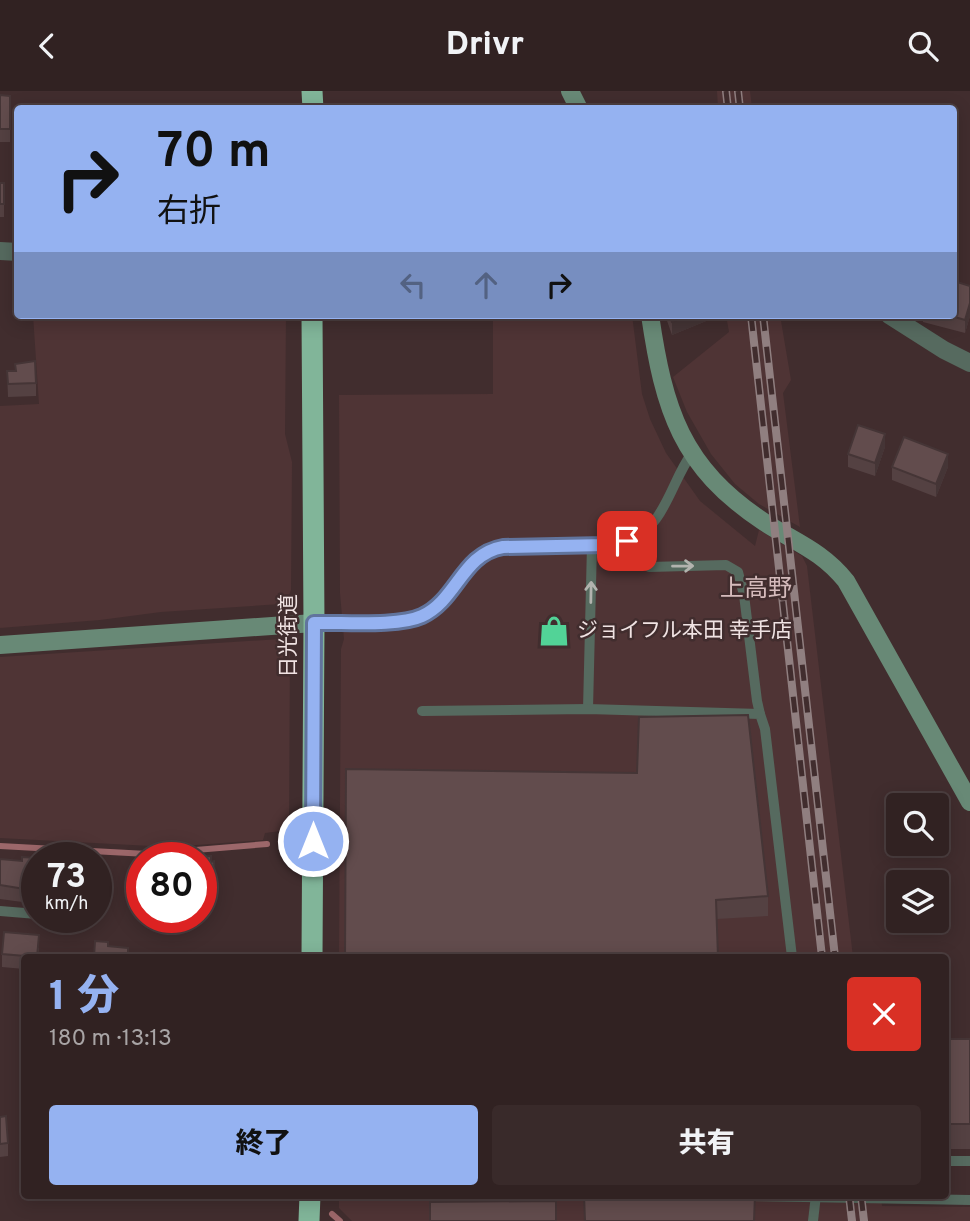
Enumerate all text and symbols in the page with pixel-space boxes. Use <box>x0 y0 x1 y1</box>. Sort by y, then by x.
text: Drivr <box>446 26 524 66</box>
icon: back <box>28 27 66 65</box>
icon: search <box>904 27 942 65</box>
text: 70 m <box>157 123 271 185</box>
icon: right <box>42 133 133 224</box>
text: 右折 <box>157 193 221 233</box>
icon: left <box>394 266 432 304</box>
icon: ahead <box>467 266 505 304</box>
icon: right <box>540 266 578 304</box>
pin <box>597 511 657 571</box>
icon: arrive <box>608 522 646 560</box>
one-way arrow <box>671 559 694 573</box>
district label: 上高野 <box>720 575 792 605</box>
one-way arrow <box>585 581 598 604</box>
street label: 日光街道 <box>276 594 303 678</box>
shop icon: ジョイフル本田 幸手店 <box>537 614 571 648</box>
place label: ジョイフル本田 幸手店 <box>577 618 792 645</box>
map controls <box>886 793 949 933</box>
button: search <box>886 793 949 856</box>
position arrow <box>276 804 350 878</box>
speed limit sign: 80 <box>126 842 217 933</box>
text: 73 <box>47 856 86 900</box>
button: layers <box>886 870 949 933</box>
text: km/h <box>45 893 88 916</box>
text: 1 分 <box>49 972 119 1025</box>
button: close <box>847 977 921 1051</box>
text: 180 m · 13:13 <box>49 1025 172 1054</box>
button: 終了 <box>49 1105 478 1185</box>
button: 共有 <box>492 1105 921 1185</box>

